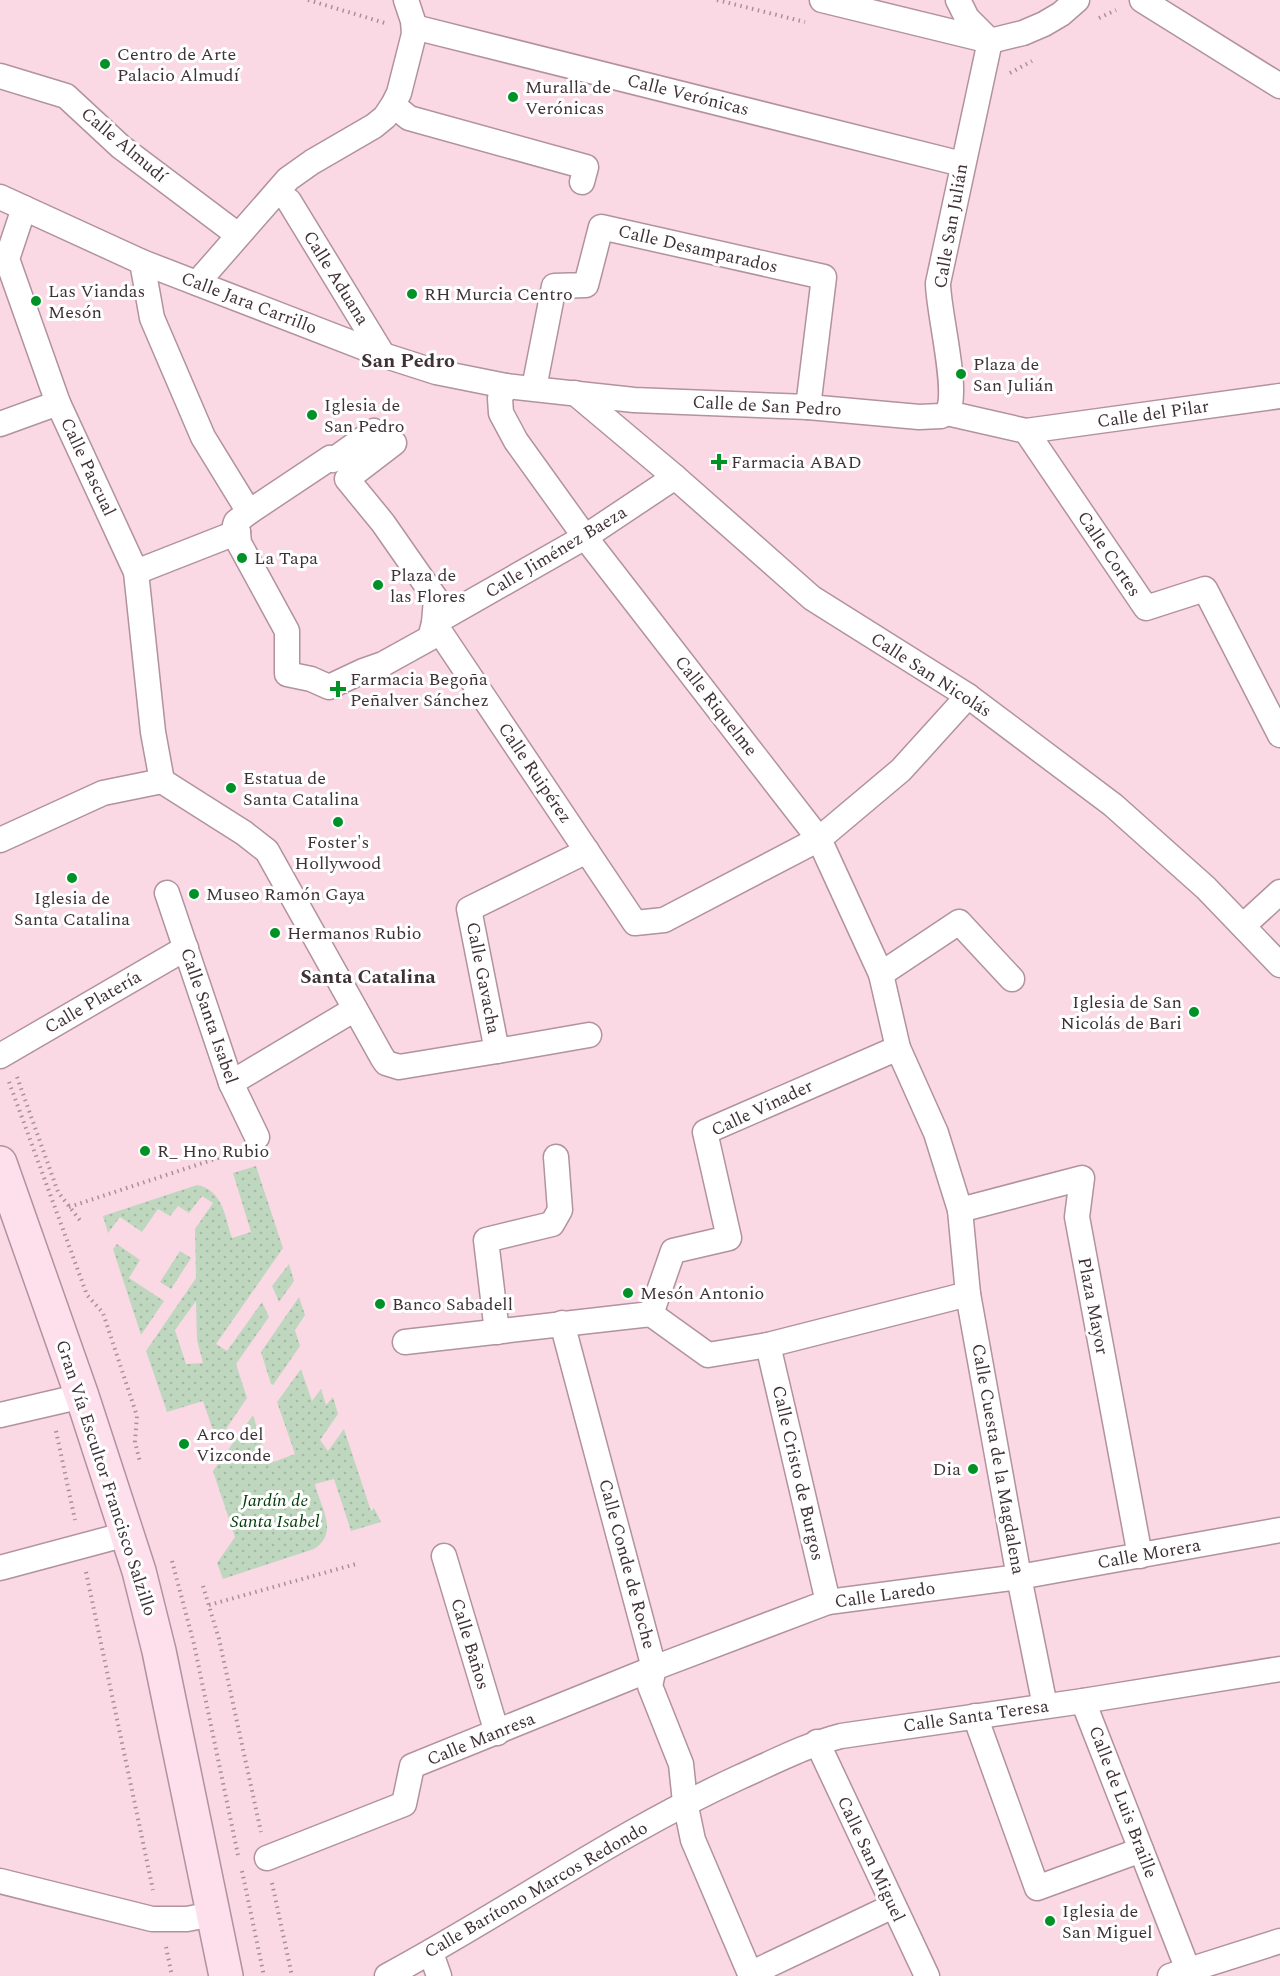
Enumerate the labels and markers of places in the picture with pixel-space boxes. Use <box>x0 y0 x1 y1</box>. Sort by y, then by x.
place label: Centro de Arte Palacio Almudí <box>117 41 241 89</box>
marker: Centro de Arte Palacio Almudí <box>98 57 112 71</box>
place label: Muralla de Verónicas <box>525 74 611 122</box>
marker: Muralla de Verónicas <box>506 90 520 104</box>
place label: Las Viandas Mesón <box>48 278 145 326</box>
place label: RH Murcia Centro <box>424 281 573 308</box>
marker: RH Murcia Centro <box>405 287 419 301</box>
marker: Las Viandas Mesón <box>29 294 43 308</box>
place label: Plaza de San Julián <box>973 351 1054 399</box>
marker: Plaza de San Julián <box>954 367 968 381</box>
place label: Iglesia de San Pedro <box>324 392 404 440</box>
marker: Iglesia de San Pedro <box>305 408 319 422</box>
place label: Farmacia ABAD <box>731 449 862 476</box>
marker: Farmacia ABAD <box>712 455 726 469</box>
place label: La Tapa <box>254 545 318 572</box>
marker: La Tapa <box>235 551 249 565</box>
place label: Plaza de las Flores <box>390 562 466 610</box>
marker: Plaza de las Flores <box>371 578 385 592</box>
place label: Farmacia Begoña Peñalver Sánchez <box>350 666 489 714</box>
marker: Farmacia Begoña Peñalver Sánchez <box>331 682 345 696</box>
place label: Estatua de Santa Catalina <box>243 765 359 813</box>
marker: Estatua de Santa Catalina <box>224 781 238 795</box>
marker: Foster's Hollywood <box>331 815 345 829</box>
place label: Foster's Hollywood <box>295 829 381 877</box>
marker: Iglesia de Santa Catalina <box>65 871 79 885</box>
place label: Museo Ramón Gaya <box>206 881 365 908</box>
place label: Iglesia de Santa Catalina <box>14 885 130 933</box>
marker: Museo Ramón Gaya <box>187 887 201 901</box>
place label: Hermanos Rubio <box>287 920 422 947</box>
marker: Hermanos Rubio <box>268 926 282 940</box>
place label: Iglesia de San Nicolás de Bari <box>1061 989 1182 1037</box>
marker: Iglesia de San Nicolás de Bari <box>1187 1005 1201 1019</box>
place label: R_ Hno Rubio <box>157 1138 269 1165</box>
marker: R_ Hno Rubio <box>138 1144 152 1158</box>
place label: Mesón Antonio <box>640 1280 764 1307</box>
marker: Mesón Antonio <box>621 1286 635 1300</box>
place label: Banco Sabadell <box>392 1291 513 1318</box>
marker: Banco Sabadell <box>373 1297 387 1311</box>
place label: Arco del Vizconde <box>196 1421 271 1469</box>
marker: Arco del Vizconde <box>177 1437 191 1451</box>
place label: Dia <box>933 1456 961 1483</box>
marker: Dia <box>966 1462 980 1476</box>
place label: Iglesia de San Miguel <box>1062 1898 1153 1946</box>
marker: Iglesia de San Miguel <box>1043 1914 1057 1928</box>

